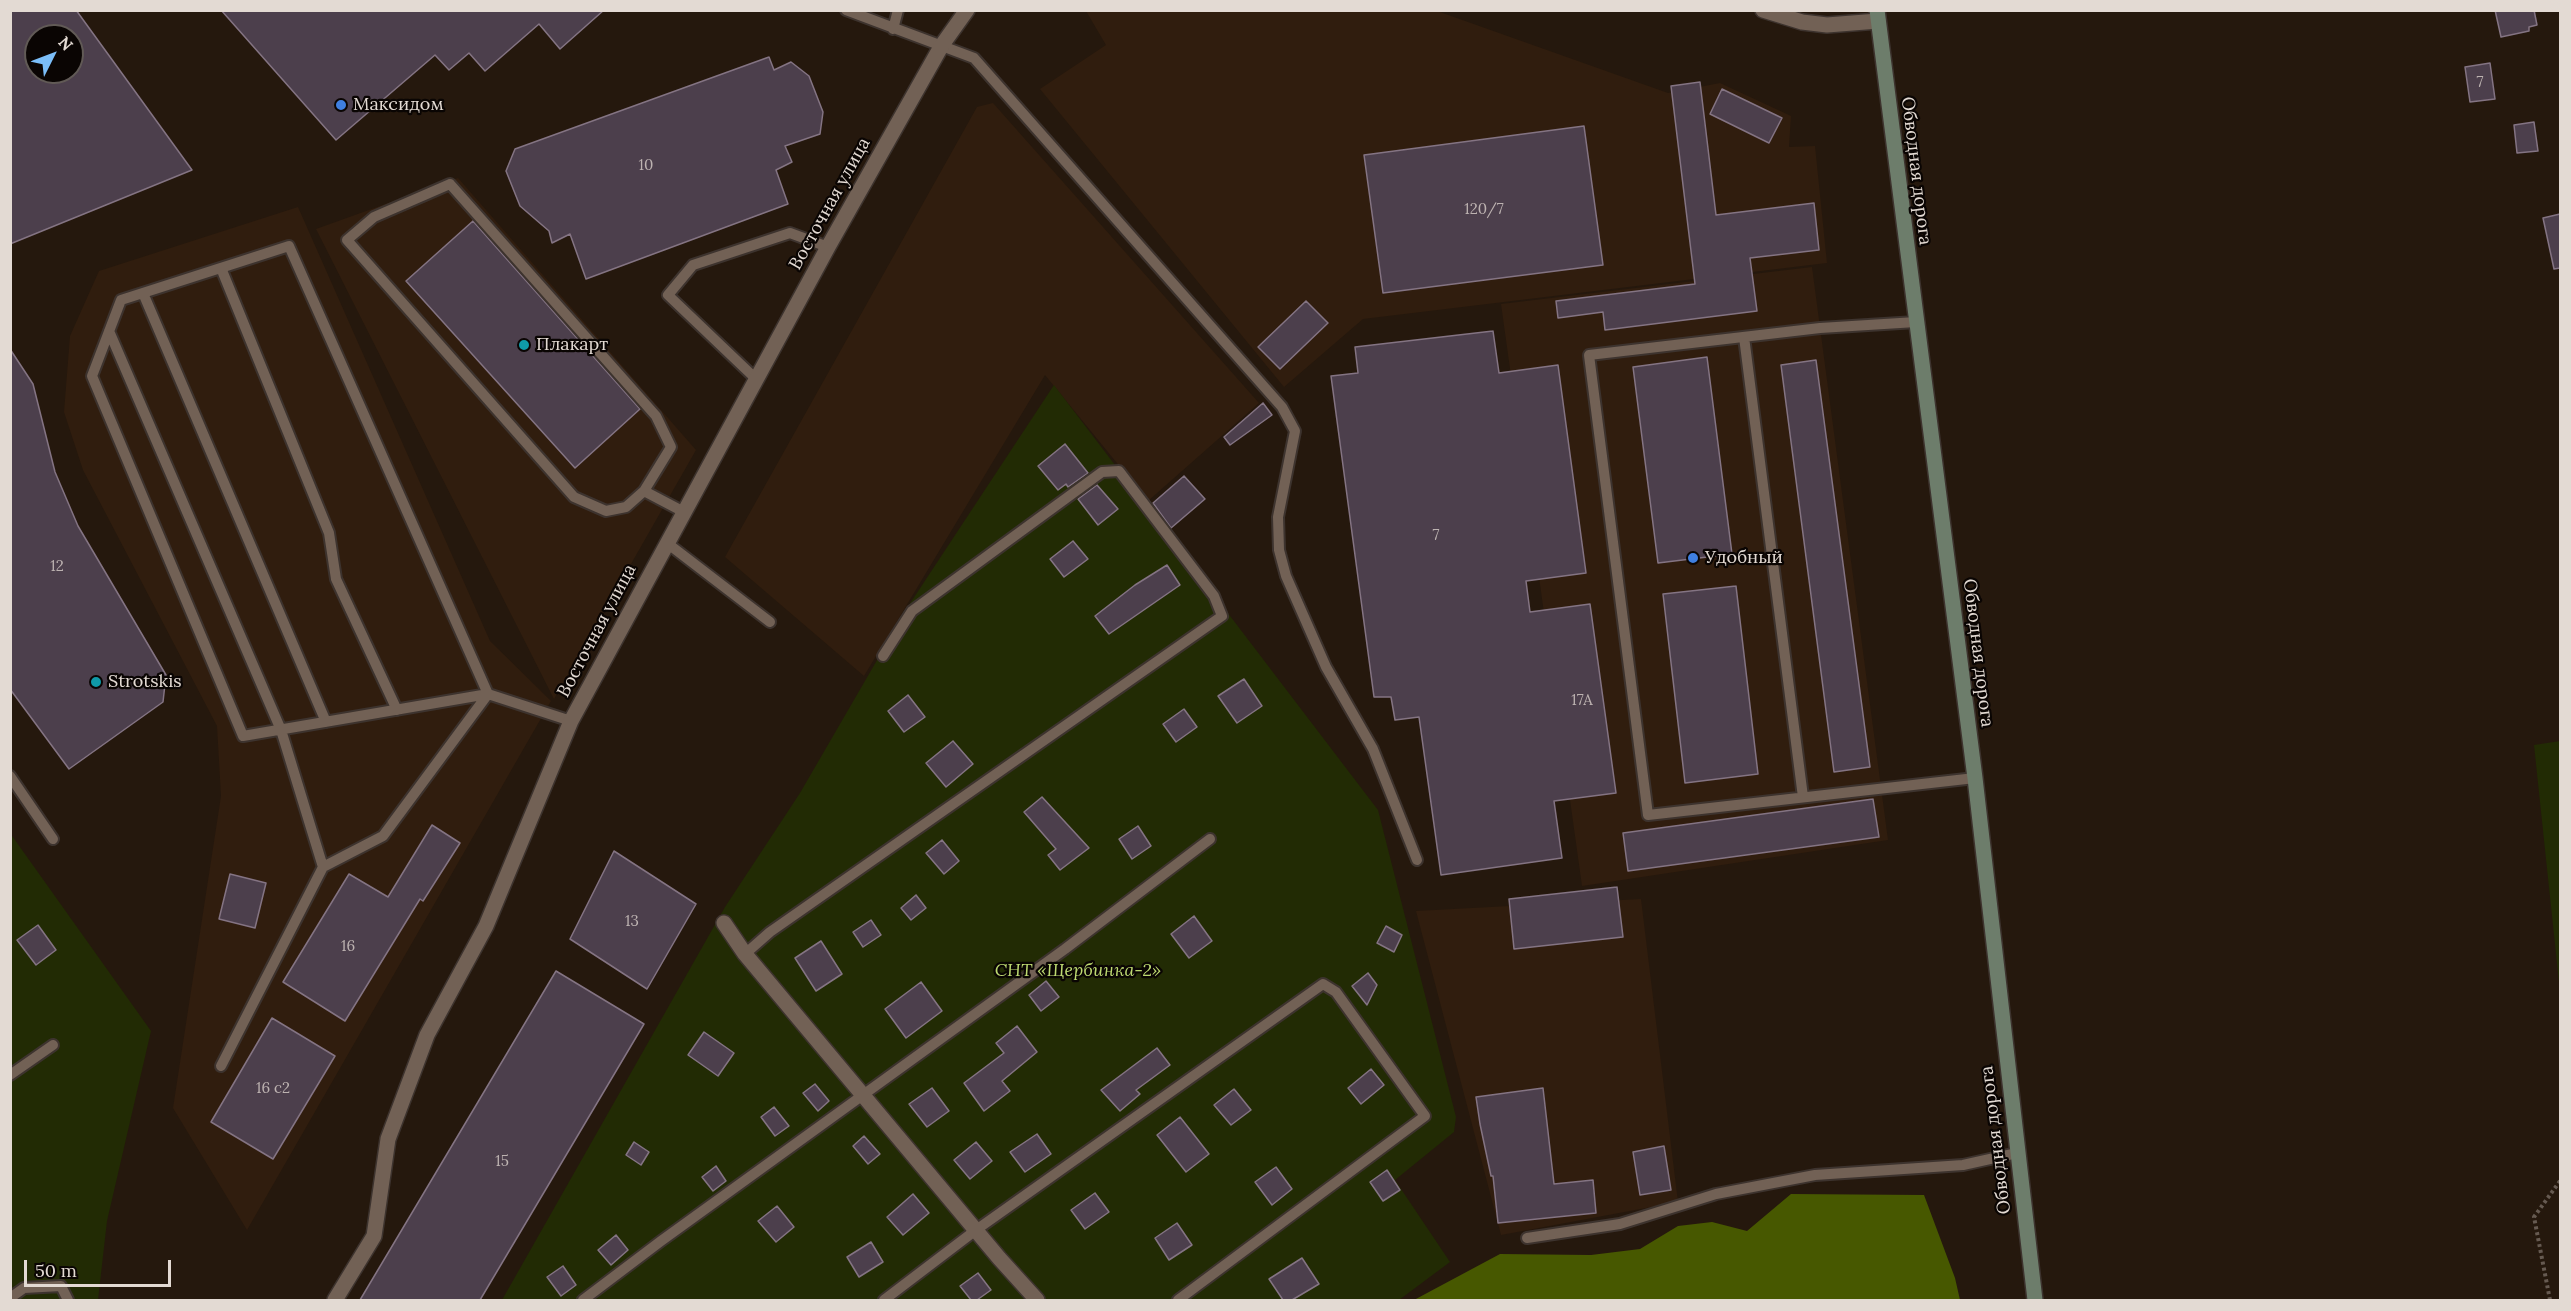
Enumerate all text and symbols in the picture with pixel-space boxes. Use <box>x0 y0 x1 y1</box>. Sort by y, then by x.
north arrow <box>24 24 84 84</box>
text: N <box>54 32 77 55</box>
house number: 7 <box>2477 74 2483 92</box>
place label: Максидом <box>353 94 444 116</box>
street label: Обводная дорога <box>1896 96 1936 246</box>
marker: Максидом <box>334 98 348 112</box>
street label: Восточная улица <box>785 134 875 274</box>
house number: 10 <box>639 157 653 175</box>
house number: 120/7 <box>1464 201 1504 219</box>
place label: Плакарт <box>536 334 608 356</box>
marker: Плакарт <box>517 338 531 352</box>
house number: 7 <box>1433 527 1439 545</box>
place label: Удобный <box>1705 547 1783 569</box>
marker: Удобный <box>1686 551 1700 565</box>
house number: 12 <box>50 558 64 576</box>
street label: Восточная улица <box>553 561 641 701</box>
street label: Обводная дорога <box>1958 578 1998 728</box>
place label: Strotskis <box>108 671 182 693</box>
marker: Strotskis <box>89 675 103 689</box>
house number: 17А <box>1571 692 1593 710</box>
house number: 13 <box>625 913 639 931</box>
house number: 16 <box>341 938 355 956</box>
park label: СНТ «Щербинка-2» <box>995 960 1161 982</box>
street label: Обводная дорога <box>1976 1065 2016 1215</box>
house number: 16 с2 <box>256 1080 290 1098</box>
house number: 15 <box>495 1153 509 1171</box>
scale bar <box>27 1248 174 1286</box>
text: 50 m <box>35 1259 77 1282</box>

